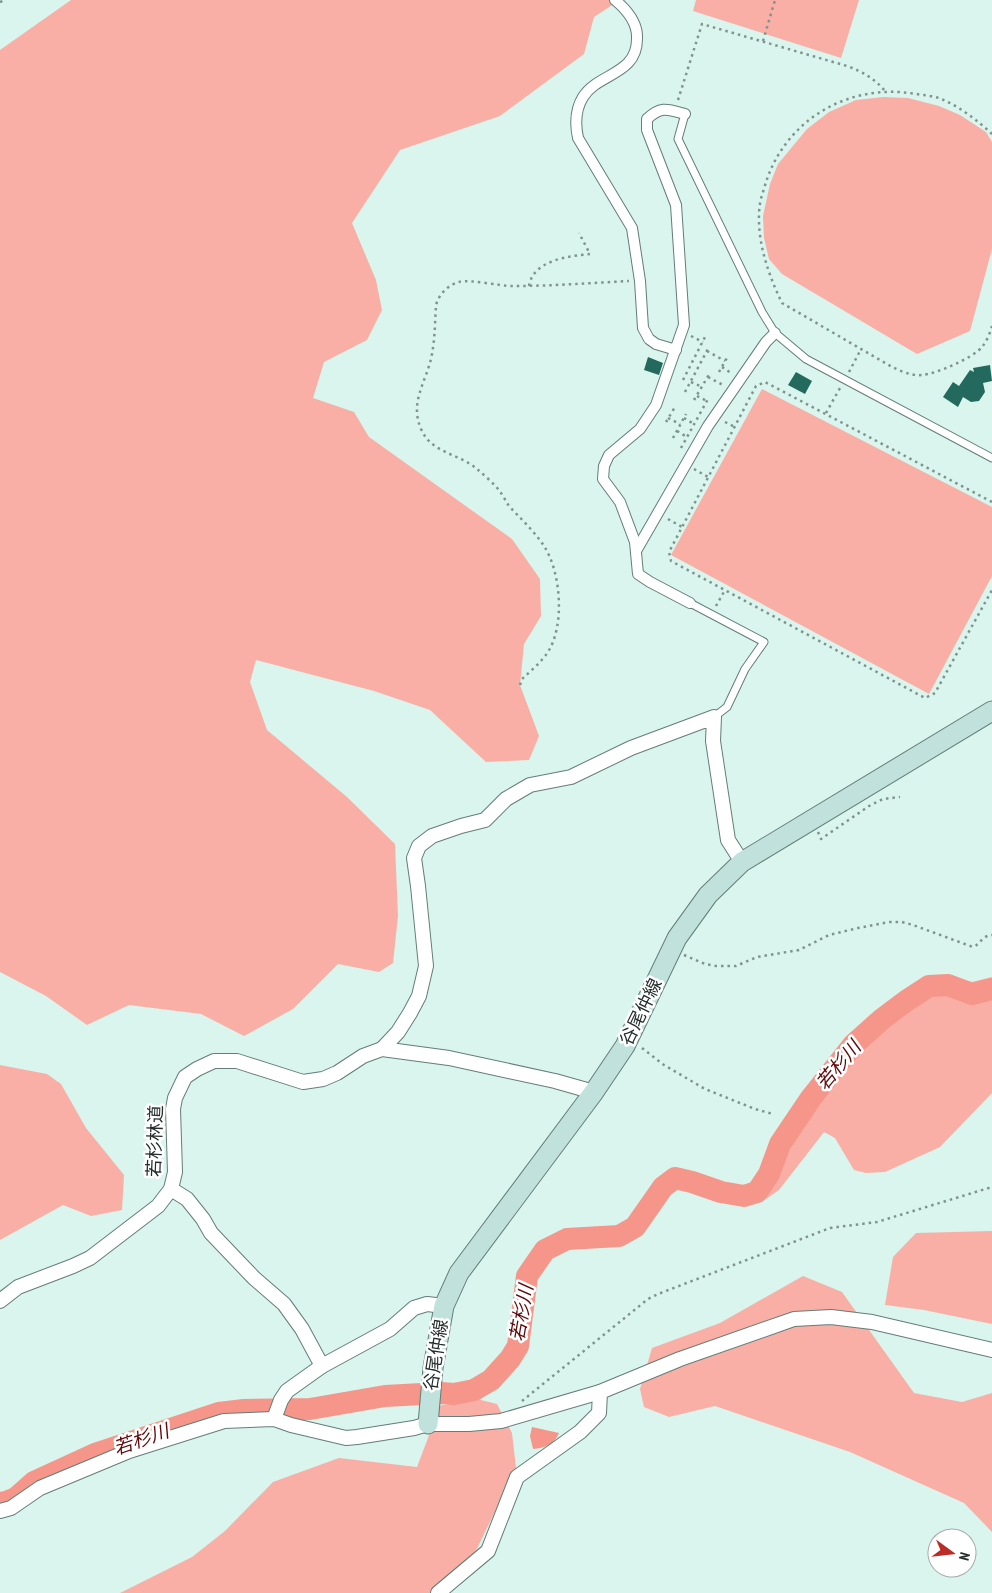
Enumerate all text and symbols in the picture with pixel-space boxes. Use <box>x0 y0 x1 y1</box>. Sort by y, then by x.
street label: 谷尾仲線 <box>614 974 667 1049</box>
water label: 若杉川 <box>810 1034 867 1095</box>
street label: 若杉林道 <box>142 1105 167 1177</box>
water label: 若杉川 <box>504 1281 538 1343</box>
street label: 谷尾仲線 <box>419 1318 452 1392</box>
water label: 若杉川 <box>110 1418 174 1460</box>
north arrow <box>927 1528 977 1578</box>
text: N <box>955 1550 974 1562</box>

